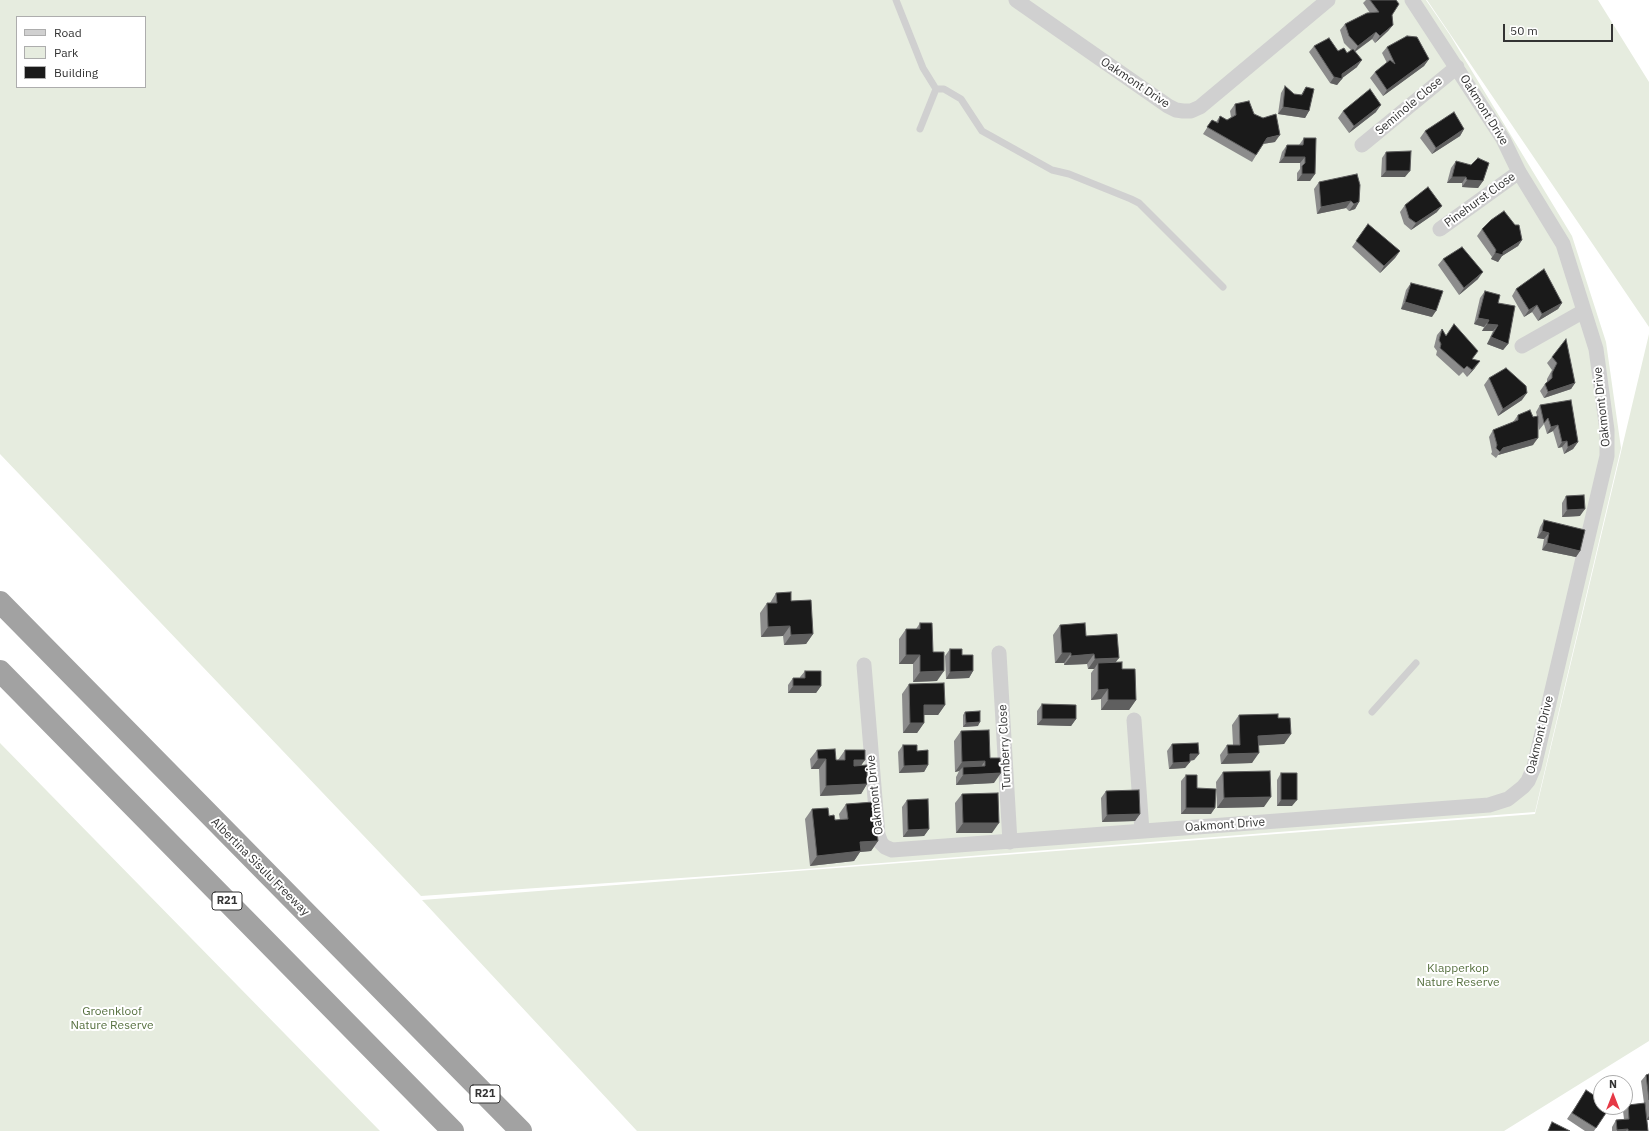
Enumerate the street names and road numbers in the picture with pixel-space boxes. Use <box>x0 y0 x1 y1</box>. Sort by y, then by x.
street label: Oakmont Drive <box>1098 55 1172 111</box>
street label: Oakmont Drive <box>1457 72 1511 148</box>
street label: Seminole Close <box>1373 74 1445 138</box>
street label: Pinehurst Close <box>1442 169 1518 231</box>
street label: Oakmont Drive <box>1591 366 1613 448</box>
street label: Oakmont Drive <box>1523 694 1557 776</box>
street label: Turnberry Close <box>996 704 1014 790</box>
street label: Oakmont Drive <box>864 754 886 836</box>
street label: Albertina Sisulu Freeway <box>208 815 312 919</box>
street label: Oakmont Drive <box>1185 815 1265 835</box>
road number: R21 <box>212 892 242 910</box>
road number: R21 <box>470 1085 500 1103</box>

